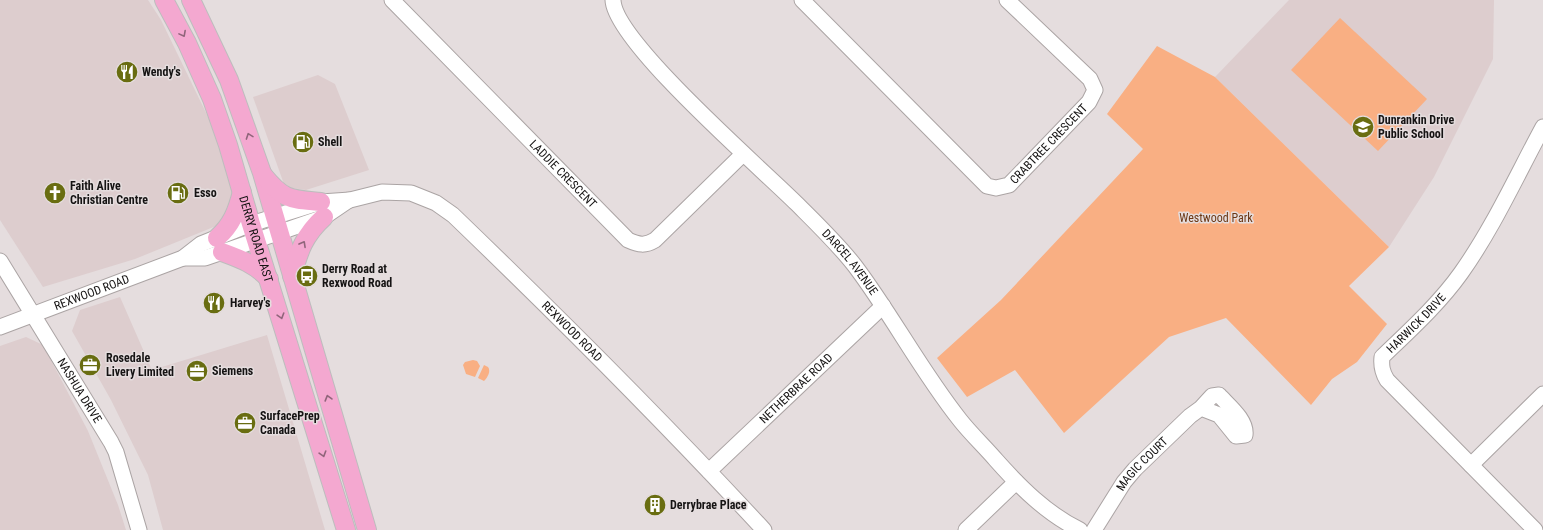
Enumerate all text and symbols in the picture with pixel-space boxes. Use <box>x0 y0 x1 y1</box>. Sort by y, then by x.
one-way arrow <box>178 30 185 38</box>
restaurant icon: Wendy's <box>114 59 140 85</box>
place label: Wendy's <box>142 65 181 79</box>
street label: CRABTREE CRESCENT <box>1007 101 1090 187</box>
place label: Dunrankin Drive Public School <box>1378 113 1454 141</box>
school or university icon: Dunrankin Drive Public School <box>1350 114 1376 140</box>
fuel station icon: Shell <box>290 129 316 155</box>
one-way arrow <box>245 133 254 140</box>
place label: Shell <box>318 135 342 149</box>
street label: LADDIE CRESCENT <box>527 137 600 211</box>
place label: Faith Alive Christian Centre <box>70 179 148 207</box>
church icon: Faith Alive Christian Centre <box>42 180 68 206</box>
fuel station icon: Esso <box>165 180 191 206</box>
place label: Esso <box>194 186 217 200</box>
street label: DERRY ROAD EAST <box>236 194 276 284</box>
park label: Westwood Park <box>1179 211 1253 225</box>
street label: DARCEL AVENUE <box>819 226 881 298</box>
one-way arrow <box>298 241 305 248</box>
place label: Derry Road at Rexwood Road <box>322 262 392 290</box>
bus stop icon: Derry Road at Rexwood Road <box>294 263 320 289</box>
street label: REXWOOD ROAD <box>52 272 131 313</box>
restaurant icon: Harvey's <box>201 290 227 316</box>
street label: HARWICK DRIVE <box>1384 291 1449 356</box>
place label: Harvey's <box>230 296 271 310</box>
street label: REXWOOD ROAD <box>539 299 605 365</box>
one-way arrow <box>276 312 285 319</box>
street label: NETHERBRAE ROAD <box>757 350 836 426</box>
place label: Rosedale Livery Limited <box>106 351 174 379</box>
office icon: Rosedale Livery Limited <box>77 352 103 378</box>
street label: NASHUA DRIVE <box>54 356 105 426</box>
office icon: Siemens <box>184 358 210 384</box>
place label: Siemens <box>212 364 254 378</box>
one-way arrow <box>324 395 333 402</box>
place label: SurfacePrep Canada <box>260 409 320 437</box>
office icon: SurfacePrep Canada <box>232 410 258 436</box>
street label: MAGIC COURT <box>1113 434 1171 493</box>
one-way arrow <box>318 450 327 457</box>
building icon: Derrybrae Place <box>642 492 668 518</box>
place label: Derrybrae Place <box>670 498 747 512</box>

